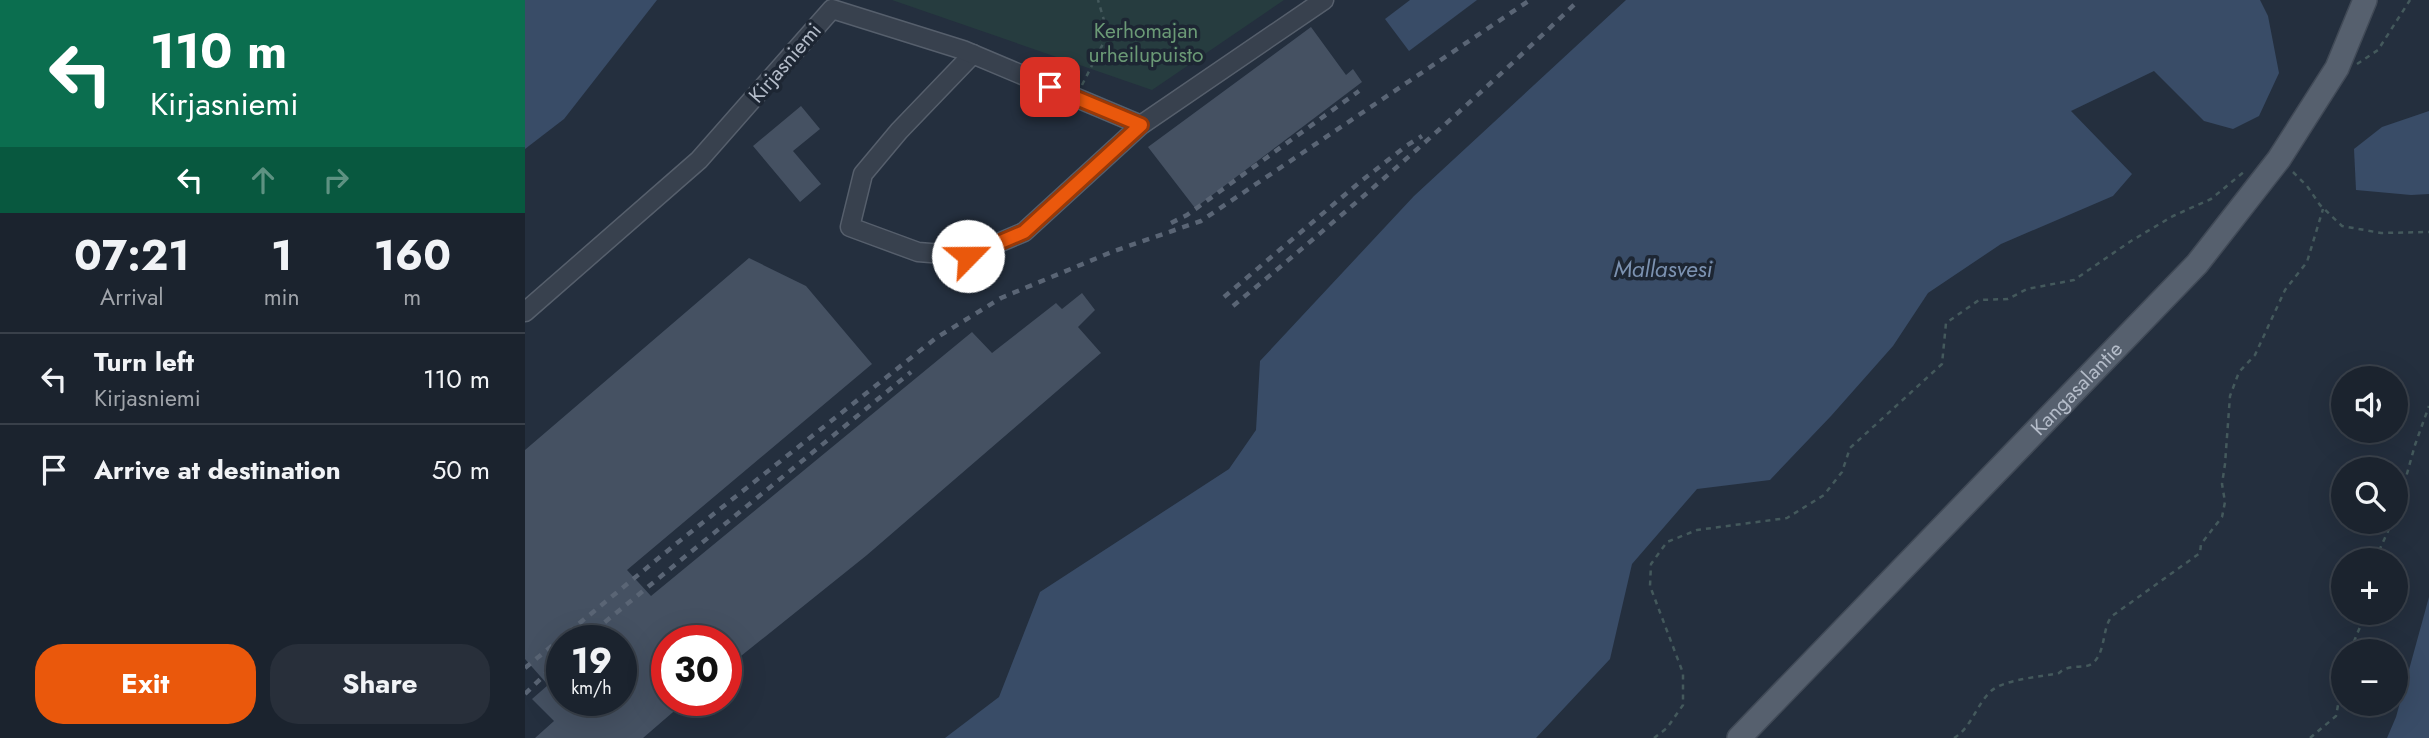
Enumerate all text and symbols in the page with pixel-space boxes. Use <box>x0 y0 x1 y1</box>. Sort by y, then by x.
text: 110 m <box>150 16 287 86</box>
street label: Kirjasniemi <box>742 16 828 110</box>
park label: Kerhomajan urheilupuisto <box>1089 16 1203 70</box>
icon: left <box>35 28 126 119</box>
pin <box>1020 57 1080 117</box>
icon: arrive <box>1031 68 1069 106</box>
text: Kirjasniemi <box>150 81 299 127</box>
icon: left <box>171 161 209 199</box>
icon: ahead <box>244 161 282 199</box>
icon: right <box>317 161 355 199</box>
position arrow <box>931 219 1005 293</box>
text: 07:21 <box>74 225 190 286</box>
text: 1 <box>271 225 292 286</box>
text: 160 <box>374 225 451 286</box>
water label: Mallasvesi <box>1614 252 1713 286</box>
text: Arrival <box>100 280 164 314</box>
text: min <box>264 280 300 314</box>
text: m <box>403 280 421 314</box>
street label: Kangasalantie <box>2024 334 2130 442</box>
text: Turn left <box>94 343 194 381</box>
icon: left <box>35 360 73 398</box>
text: 110 m <box>423 360 490 398</box>
map controls <box>2331 366 2408 716</box>
button: sound <box>2331 366 2408 443</box>
text: Kirjasniemi <box>94 381 201 415</box>
icon: arrive <box>35 451 73 489</box>
text: Arrive at destination <box>94 451 341 489</box>
text: 50 m <box>432 451 490 489</box>
button: search <box>2331 457 2408 534</box>
button: + <box>2331 548 2408 625</box>
speed limit sign: 30 <box>651 625 742 716</box>
text: 19 <box>571 636 612 686</box>
button: − <box>2331 639 2408 716</box>
button: Exit <box>35 644 256 724</box>
button: Share <box>270 644 490 724</box>
text: km/h <box>571 675 612 701</box>

